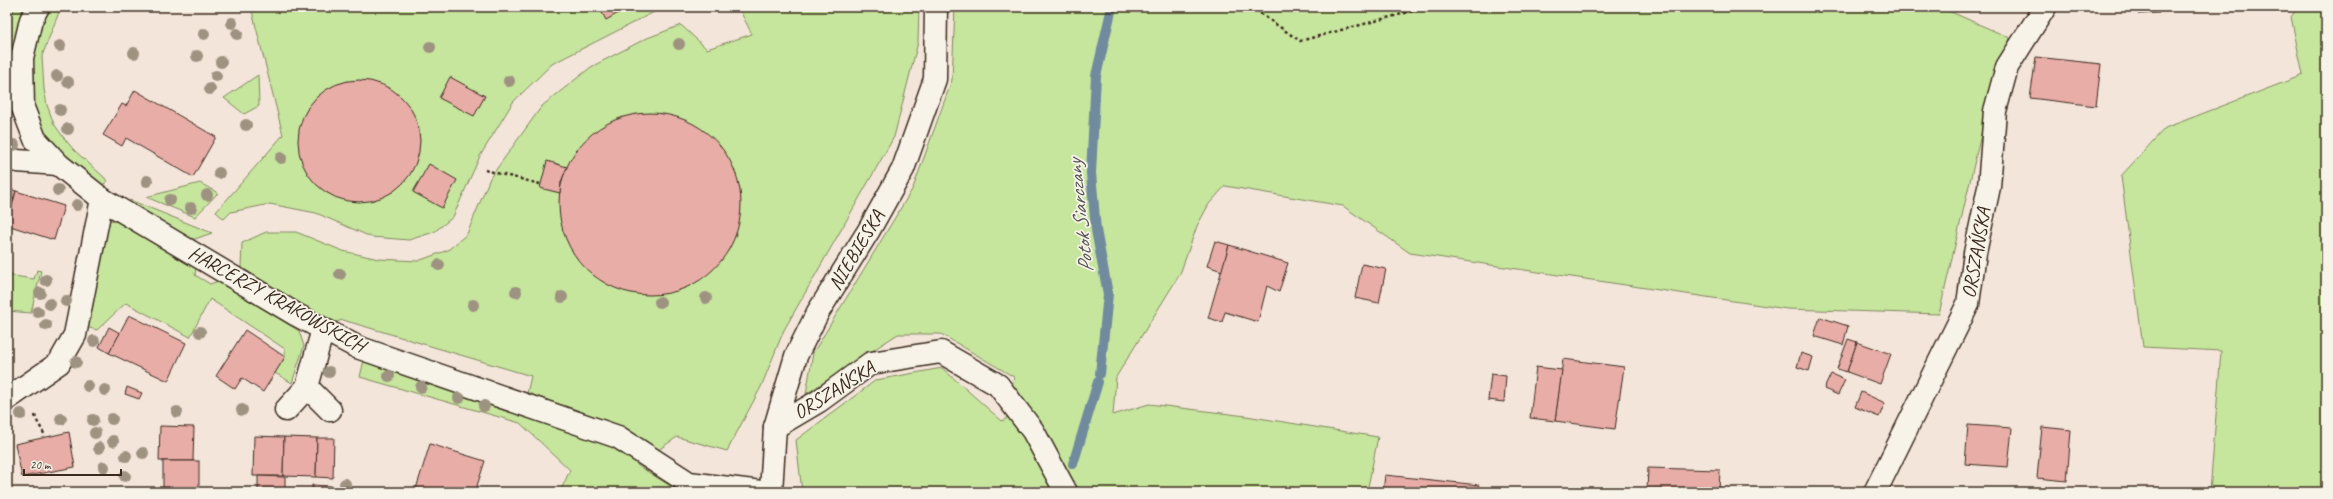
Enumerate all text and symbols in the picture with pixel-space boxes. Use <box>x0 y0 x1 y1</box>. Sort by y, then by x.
water label: Potok Siarczany <box>1061 154 1099 274</box>
street label: NIEBIESKA <box>822 205 890 295</box>
street label: ORSZAŃSKA <box>1956 205 1996 300</box>
street label: HARCERZY KRAKOWSKICH <box>184 240 372 359</box>
street label: ORSZAŃSKA <box>789 355 880 425</box>
scale bar <box>24 451 121 477</box>
text: 20 m <box>30 457 52 473</box>

